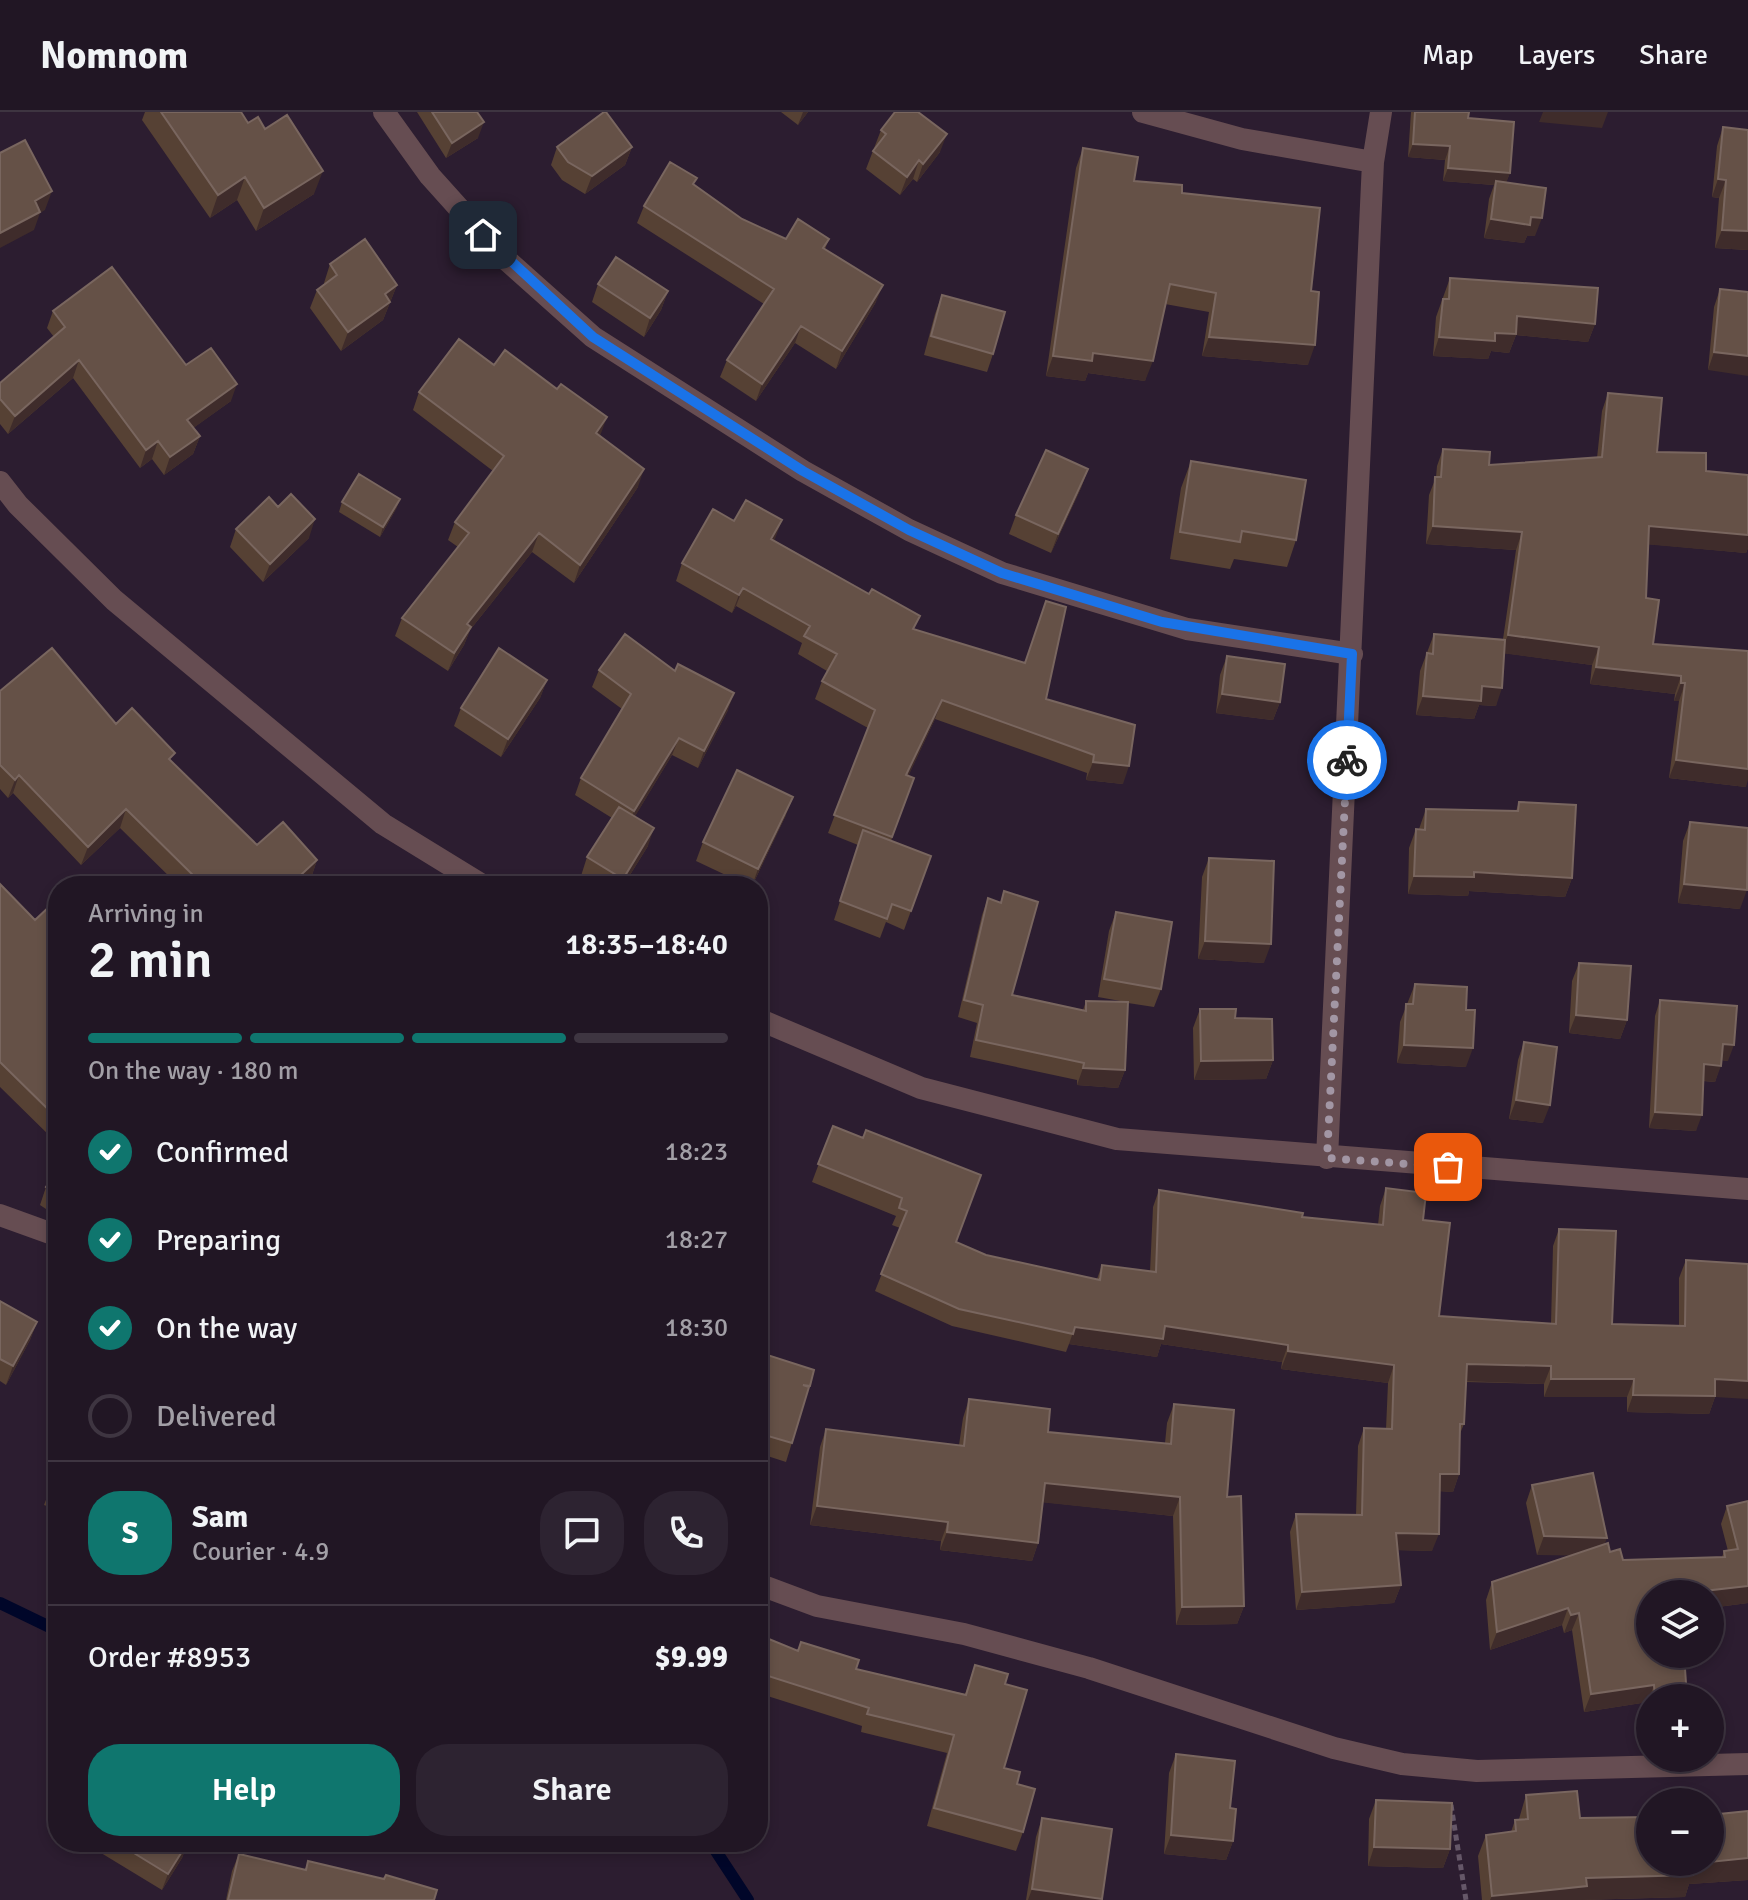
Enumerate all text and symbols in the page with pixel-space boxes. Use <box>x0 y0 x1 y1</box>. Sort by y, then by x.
text: Nomnom <box>40 32 188 79</box>
text: Map <box>1422 38 1474 72</box>
text: Layers <box>1518 38 1595 72</box>
text: Share <box>1639 38 1708 72</box>
pin <box>449 201 517 269</box>
icon: home <box>461 213 505 257</box>
courier <box>1307 720 1387 800</box>
icon: bike <box>1325 738 1369 782</box>
text: Arriving in <box>88 898 204 930</box>
text: 18:35–18:40 <box>565 926 728 963</box>
text: 2 min <box>88 928 213 992</box>
text: On the way · 180 m <box>88 1055 298 1087</box>
icon: check <box>88 1130 132 1174</box>
pin <box>1414 1133 1482 1201</box>
text: Confirmed <box>156 1134 289 1171</box>
text: 18:23 <box>665 1136 728 1168</box>
icon: bag <box>1426 1145 1470 1189</box>
icon: check <box>88 1218 132 1262</box>
text: Preparing <box>156 1222 281 1259</box>
text: 18:27 <box>665 1224 728 1256</box>
icon: check <box>88 1306 132 1350</box>
text: On the way <box>156 1310 297 1347</box>
text: 18:30 <box>665 1312 728 1344</box>
text: Delivered <box>156 1398 277 1435</box>
button: chat <box>540 1491 624 1575</box>
button: phone <box>644 1491 728 1575</box>
text: Sam <box>192 1499 248 1536</box>
text: S <box>122 1515 138 1552</box>
text: Courier · 4.9 <box>192 1536 329 1568</box>
map controls <box>1636 1580 1724 1876</box>
button: layers <box>1636 1580 1724 1668</box>
text: Order #8953 <box>88 1639 251 1676</box>
text: $9.99 <box>655 1639 728 1676</box>
button: + <box>1636 1684 1724 1772</box>
button: Help <box>88 1744 400 1836</box>
button: Share <box>416 1744 728 1836</box>
button: − <box>1636 1788 1724 1876</box>

